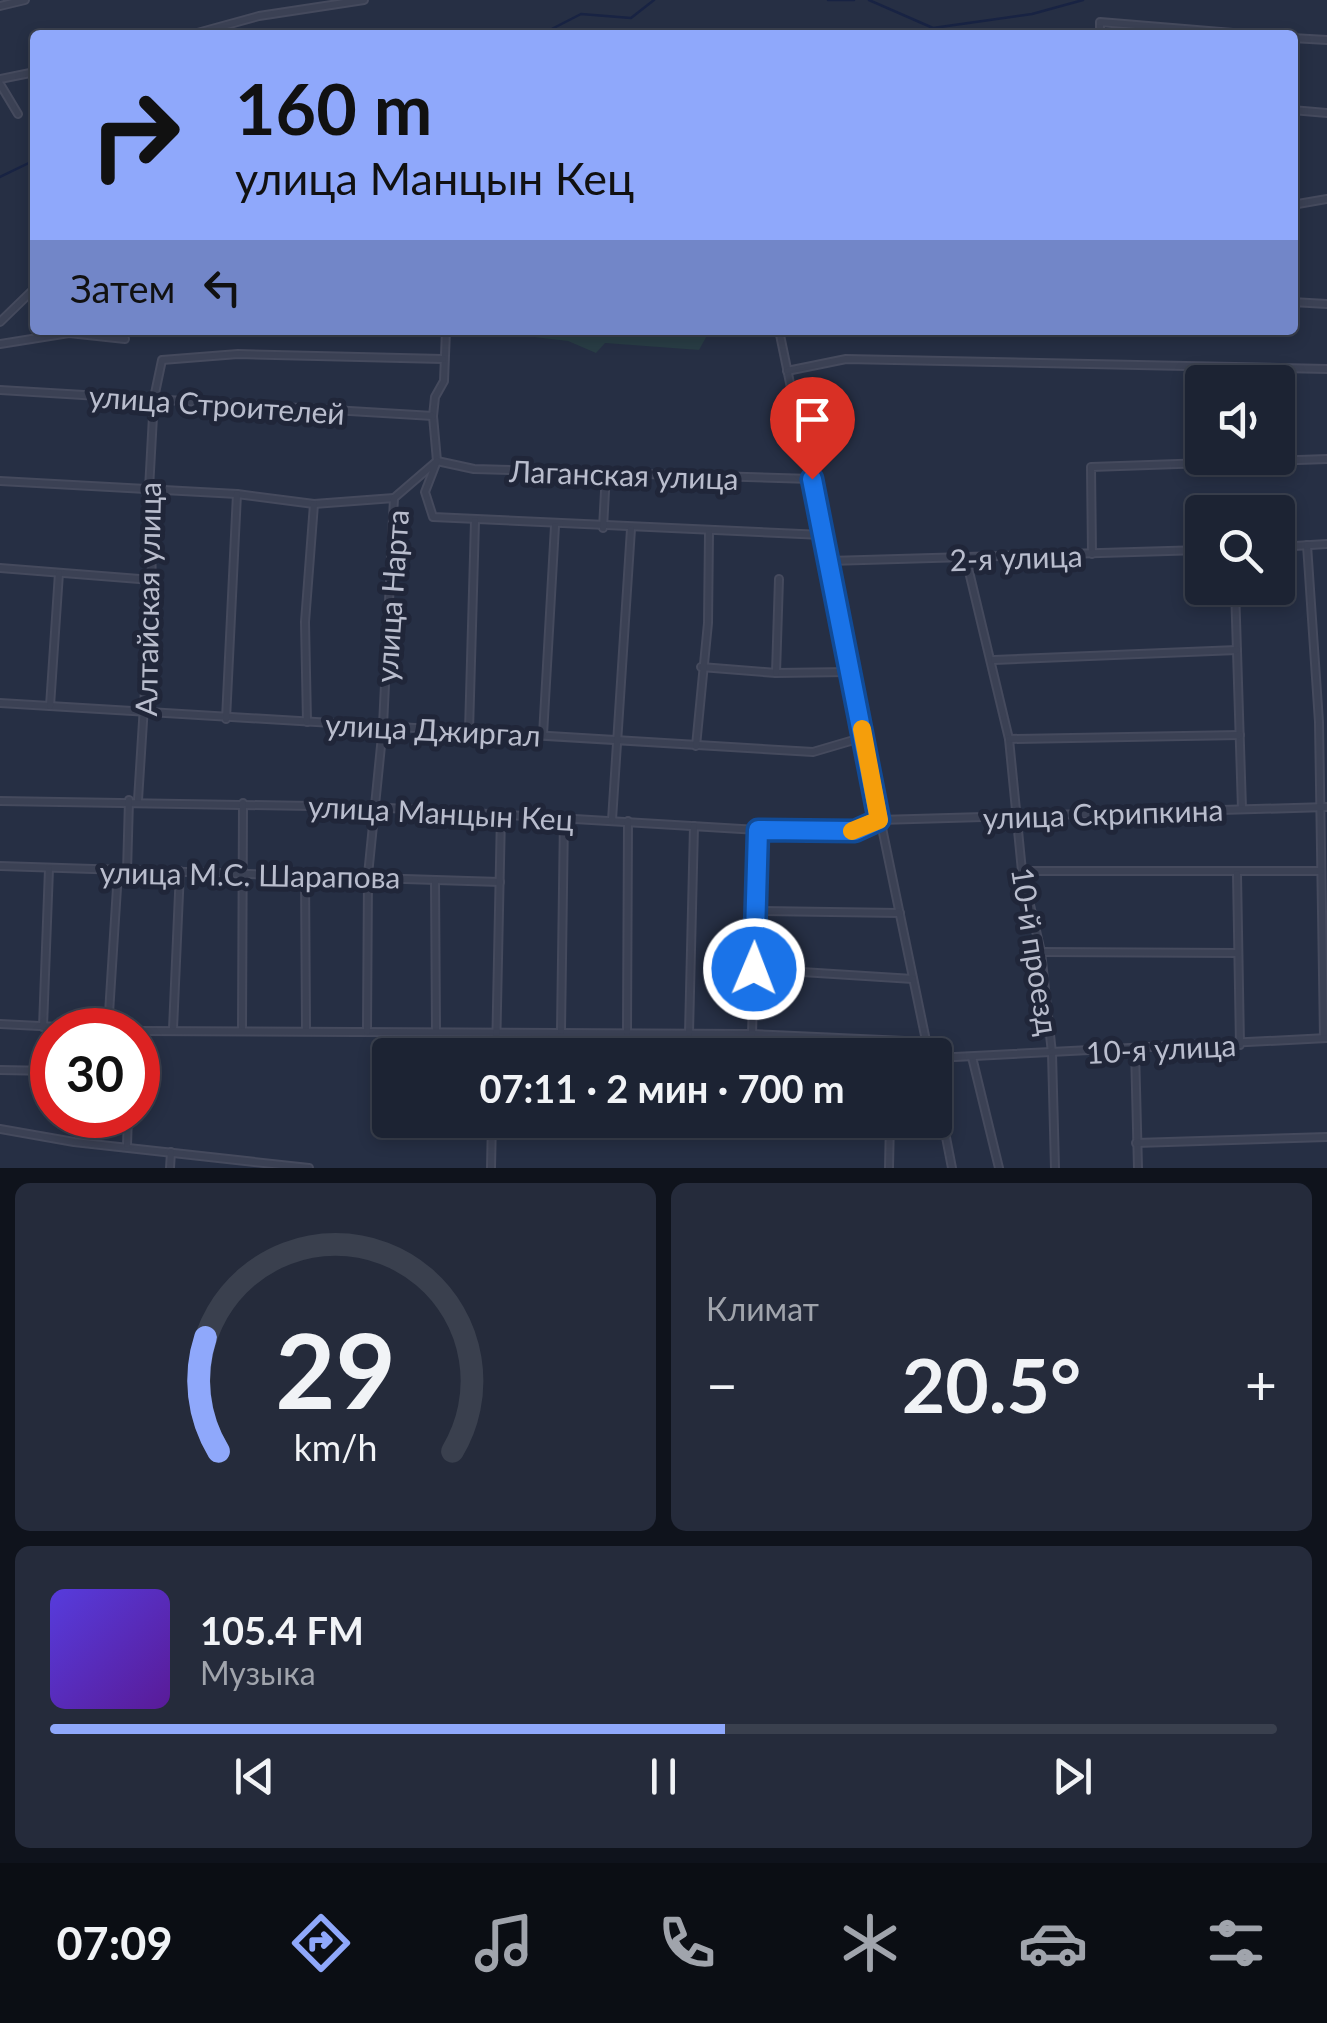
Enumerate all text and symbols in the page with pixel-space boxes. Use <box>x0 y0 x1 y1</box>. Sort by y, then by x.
text: 160 m <box>235 66 432 150</box>
icon: right <box>70 70 200 200</box>
text: улица Манцын Кец <box>235 151 634 205</box>
icon: left <box>195 260 250 315</box>
text: Затем <box>70 265 175 311</box>
map controls <box>1185 365 1295 605</box>
button: sound <box>1185 365 1295 475</box>
street label: улица Строителей <box>88 377 346 431</box>
pin <box>770 377 855 480</box>
icon: arrive <box>785 392 840 447</box>
street label: Лаганская улица <box>508 452 739 496</box>
street label: Алтайская улица <box>127 481 167 717</box>
button: search <box>1185 495 1295 605</box>
street label: улица Нарта <box>367 508 415 684</box>
street label: 2-я улица <box>949 537 1083 577</box>
street label: улица Джиргал <box>324 705 542 753</box>
street label: улица Манцын Кец <box>307 787 575 837</box>
street label: улица Скрипкина <box>982 791 1224 835</box>
street label: улица М.С. Шарапова <box>99 853 401 895</box>
street label: 10-й проезд <box>1005 865 1067 1037</box>
position arrow <box>702 917 806 1021</box>
speed limit sign: 30 <box>30 1008 160 1138</box>
street label: 10-я улица <box>1085 1026 1237 1070</box>
text: 07:11 · 2 мин · 700 m <box>479 1065 845 1111</box>
text: Климат <box>706 1289 819 1328</box>
text: 29 <box>275 1306 396 1431</box>
text: 20.5° <box>902 1339 1081 1429</box>
text: − <box>706 1351 738 1417</box>
text: + <box>1245 1351 1277 1417</box>
text: km/h <box>294 1426 377 1469</box>
text: 105.4 FM <box>200 1607 364 1653</box>
text: Музыка <box>200 1653 316 1692</box>
icon: previous <box>227 1749 282 1804</box>
icon: pause <box>636 1749 691 1804</box>
icon: next <box>1045 1749 1100 1804</box>
icon: directions <box>286 1908 356 1978</box>
icon: music <box>469 1908 539 1978</box>
icon: phone <box>652 1908 722 1978</box>
icon: climate <box>835 1908 905 1978</box>
icon: car <box>1018 1908 1088 1978</box>
icon: filters <box>1201 1908 1271 1978</box>
text: 07:09 <box>57 1916 173 1970</box>

